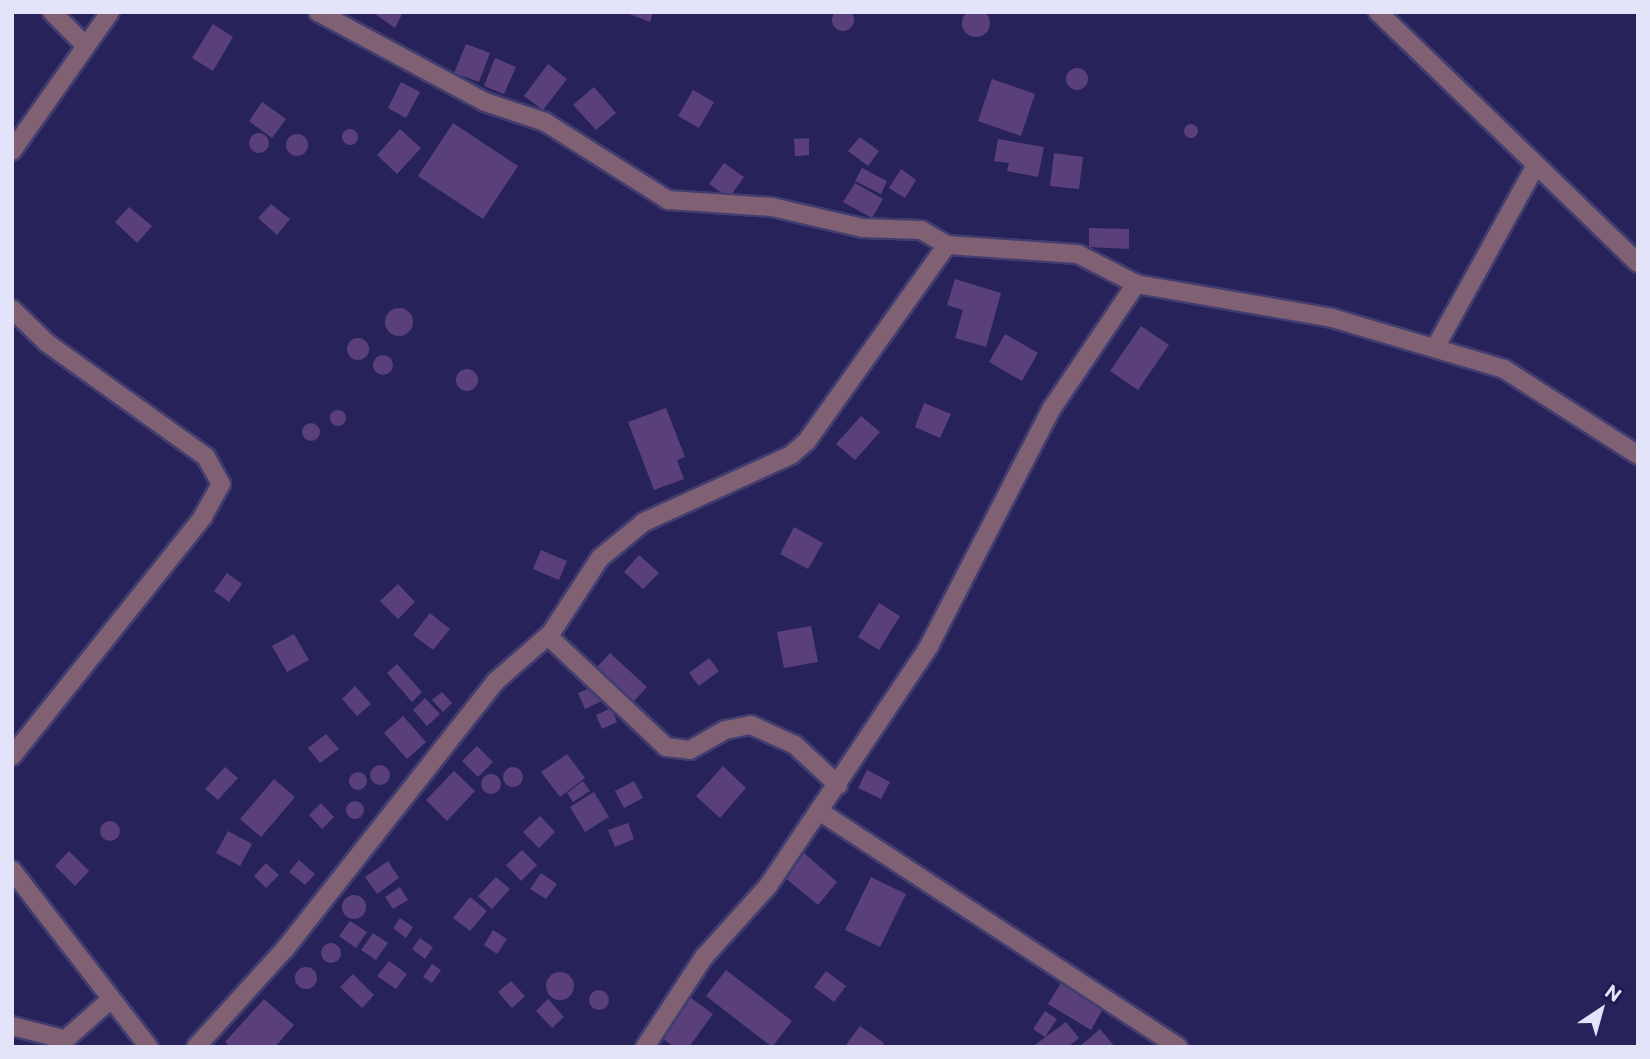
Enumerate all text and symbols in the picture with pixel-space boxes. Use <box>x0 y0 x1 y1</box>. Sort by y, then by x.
north arrow <box>1566 975 1636 1045</box>
text: N <box>1601 979 1626 1006</box>

